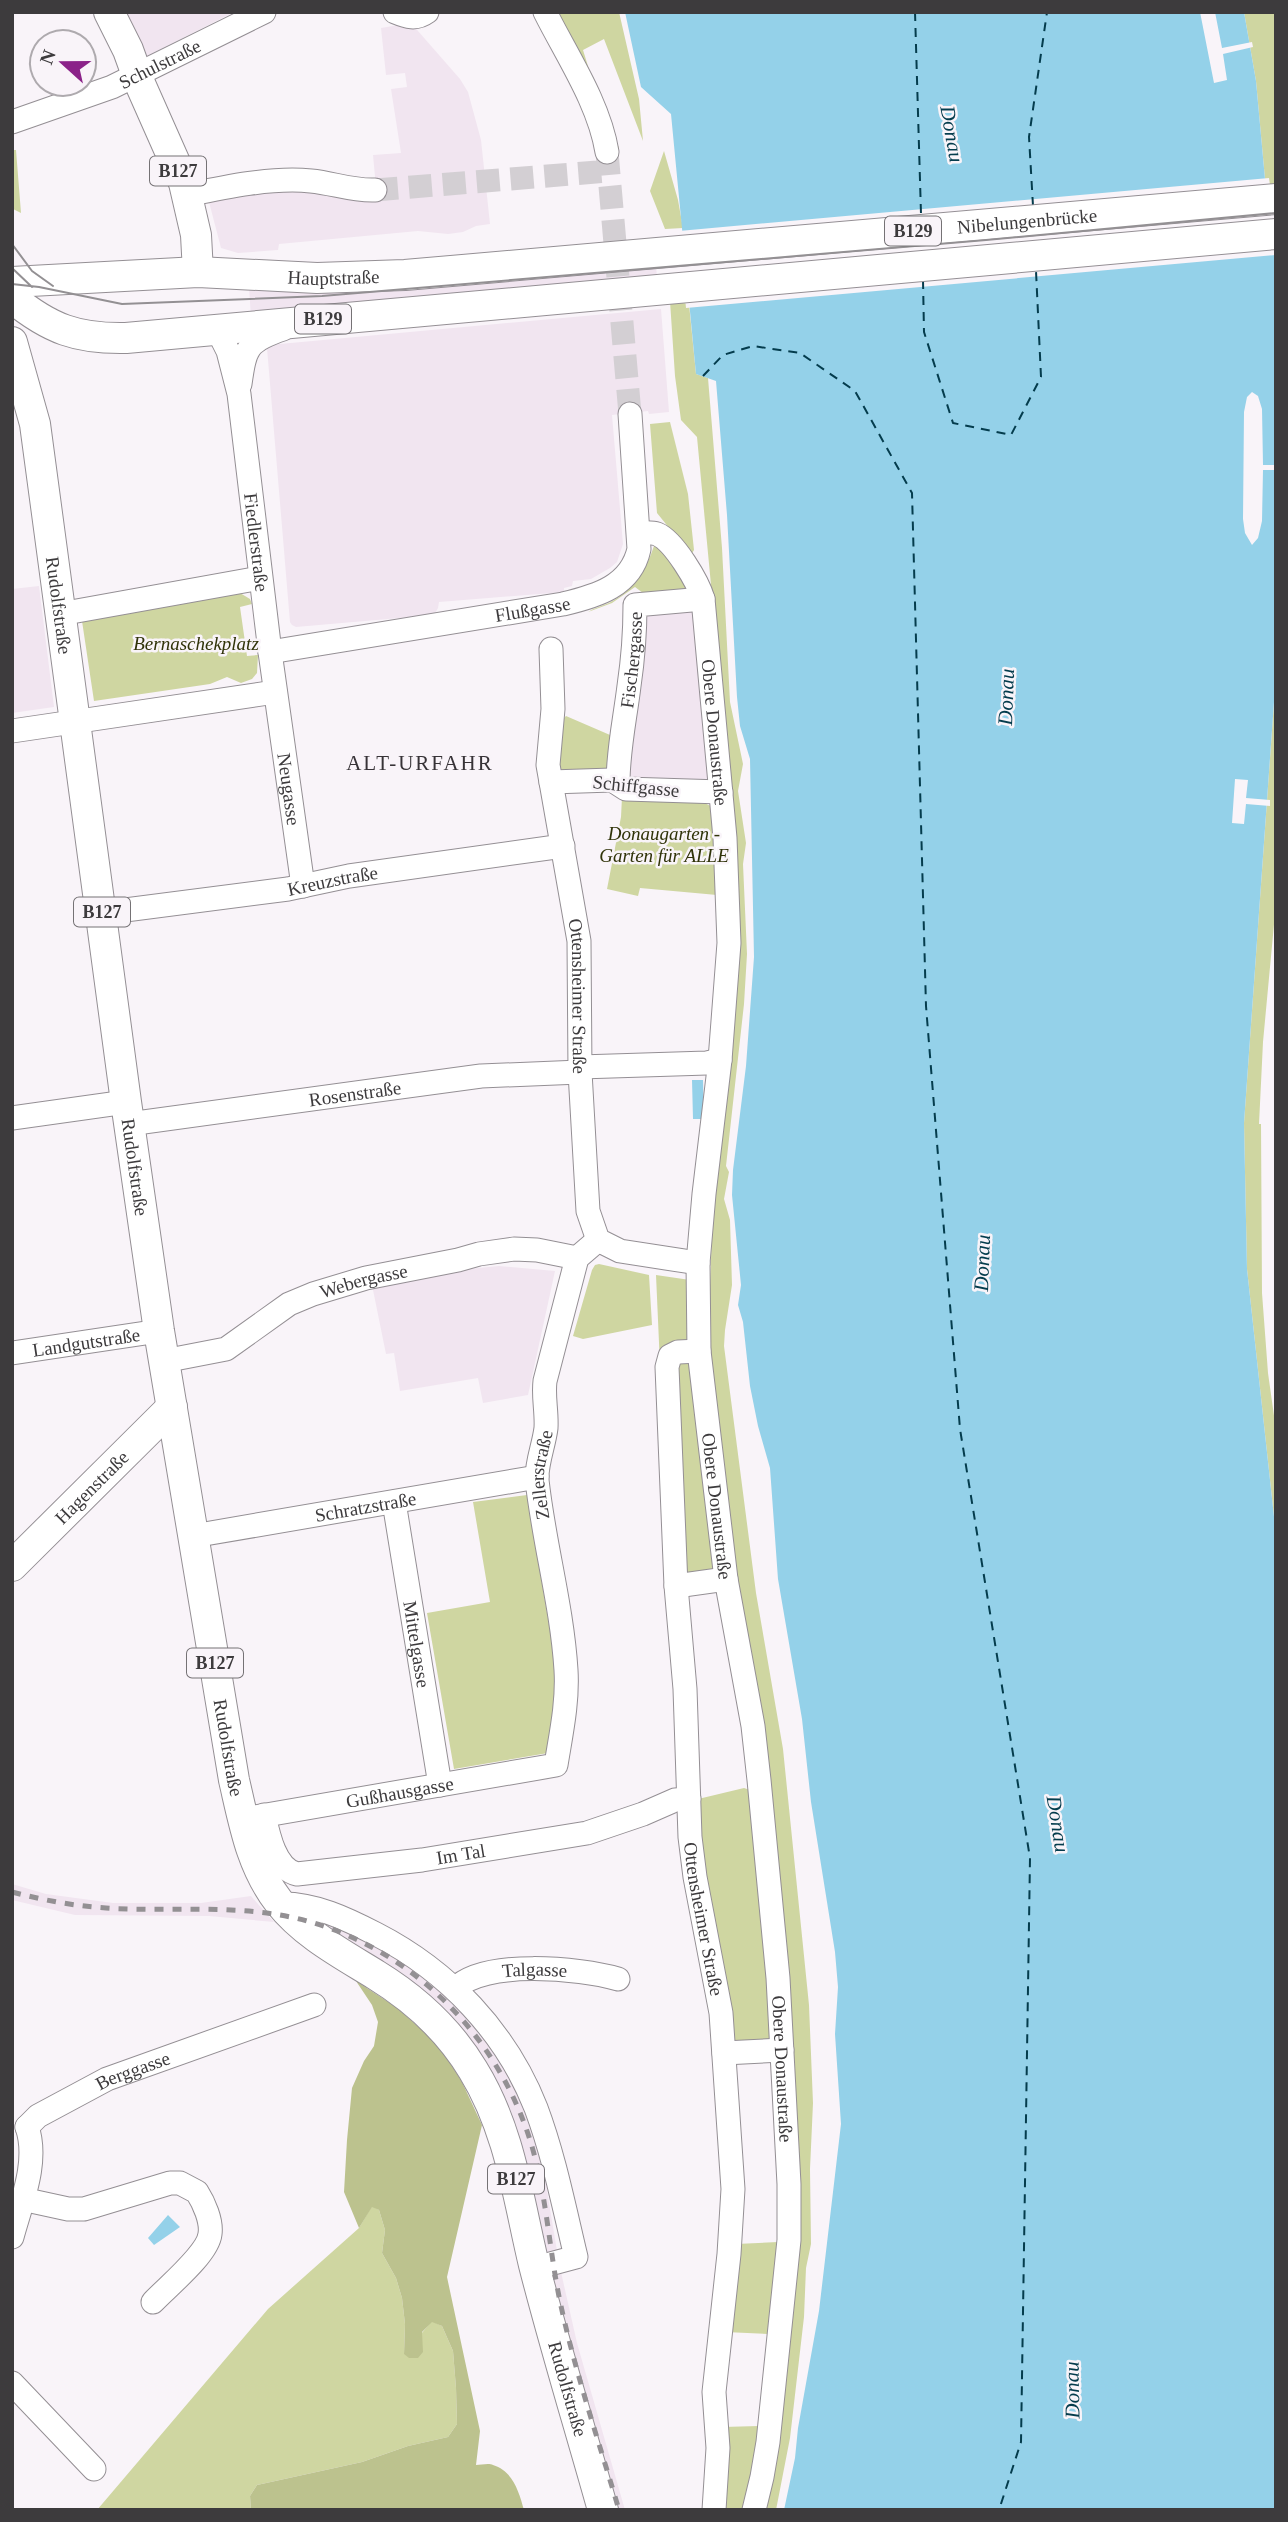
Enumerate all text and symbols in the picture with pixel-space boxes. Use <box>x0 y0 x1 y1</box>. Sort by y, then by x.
north arrow <box>28 28 98 98</box>
street label: Schulstraße <box>115 34 204 93</box>
text: N <box>35 47 60 67</box>
water label: Donau <box>935 103 969 164</box>
road number: B127 <box>150 156 206 186</box>
street label: Nibelungenbrücke <box>956 204 1098 237</box>
road number: B129 <box>885 216 941 246</box>
street label: Hauptstraße <box>287 265 380 289</box>
road number: B129 <box>295 304 351 334</box>
street label: Fiedlerstraße <box>240 492 273 593</box>
street label: Rudolfstraße <box>42 555 76 655</box>
street label: Flußgasse <box>493 592 572 626</box>
street label: Fischergasse <box>616 611 645 710</box>
park label: Bernaschekplatz <box>133 633 259 654</box>
street label: Obere Donaustraße <box>698 658 732 807</box>
water label: Donau <box>993 668 1019 727</box>
district label: ALT-URFAHR <box>346 751 494 775</box>
street label: Neugasse <box>274 752 305 827</box>
street label: Schiffgasse <box>592 771 680 801</box>
park label: Donaugarten - Garten für ALLE <box>599 823 729 866</box>
street label: Kreuzstraße <box>285 862 379 899</box>
road number: B127 <box>74 897 130 926</box>
street label: Ottensheimer Straße <box>565 917 591 1074</box>
street label: Rosenstraße <box>307 1077 402 1110</box>
street label: Rudolfstraße <box>118 1117 153 1217</box>
water label: Donau <box>969 1234 995 1293</box>
street label: Webergasse <box>317 1260 409 1302</box>
street label: Landgutstraße <box>31 1323 141 1360</box>
street label: Zellerstraße <box>526 1428 556 1521</box>
street label: Obere Donaustraße <box>698 1432 736 1580</box>
street label: Hagenstraße <box>50 1446 133 1528</box>
street label: Schratzstraße <box>313 1487 418 1525</box>
street label: Mittelgasse <box>400 1599 434 1689</box>
road number: B127 <box>187 1648 243 1678</box>
street label: Rudolfstraße <box>210 1697 248 1798</box>
street label: Gußhausgasse <box>344 1772 455 1812</box>
water label: Donau <box>1042 1793 1074 1854</box>
street label: Im Tal <box>435 1839 487 1868</box>
street label: Ottensheimer Straße <box>680 1841 728 1997</box>
street label: Talgasse <box>501 1958 568 1981</box>
street label: Obere Donaustraße <box>768 1995 797 2143</box>
street label: Berggasse <box>92 2047 173 2094</box>
road number: B127 <box>488 2164 544 2194</box>
street label: Rudolfstraße <box>545 2339 592 2439</box>
water label: Donau <box>1060 2361 1085 2420</box>

